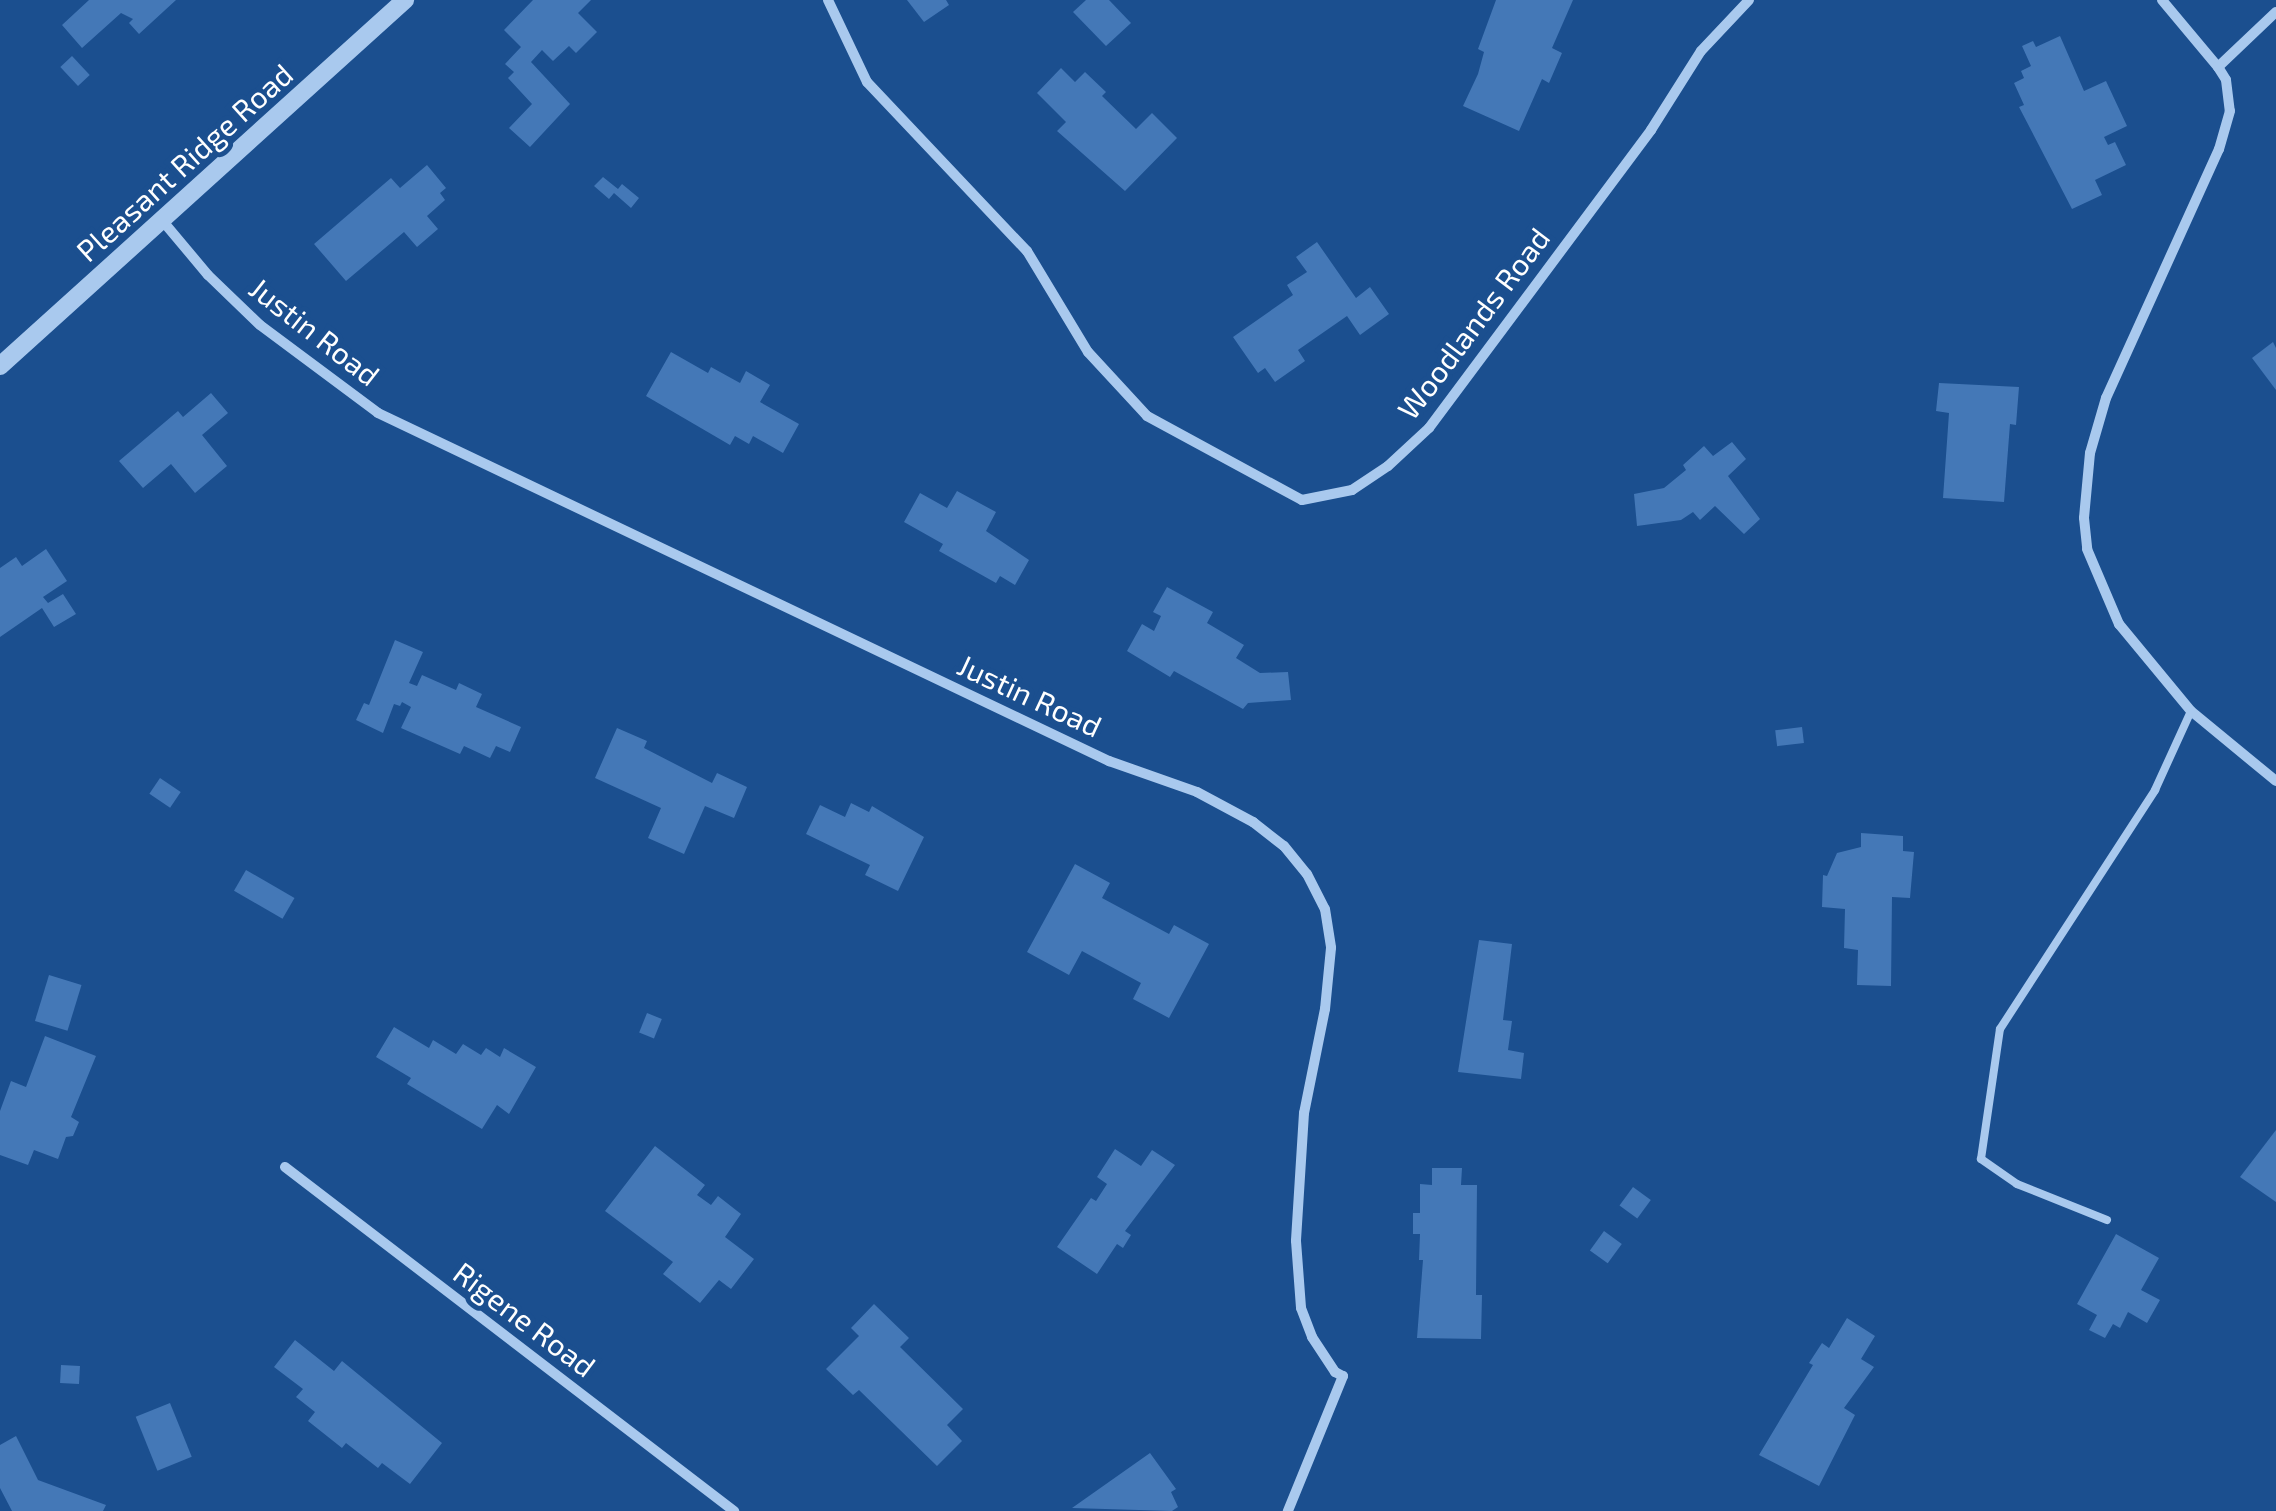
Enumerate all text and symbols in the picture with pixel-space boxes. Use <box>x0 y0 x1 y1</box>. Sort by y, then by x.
street label: Pleasant Ridge Road <box>69 56 299 268</box>
street label: Woodlands Road <box>1389 220 1557 426</box>
street label: Justin Road <box>243 269 387 393</box>
street label: Justin Road <box>952 646 1108 744</box>
street label: Rigene Road <box>447 1254 603 1384</box>

